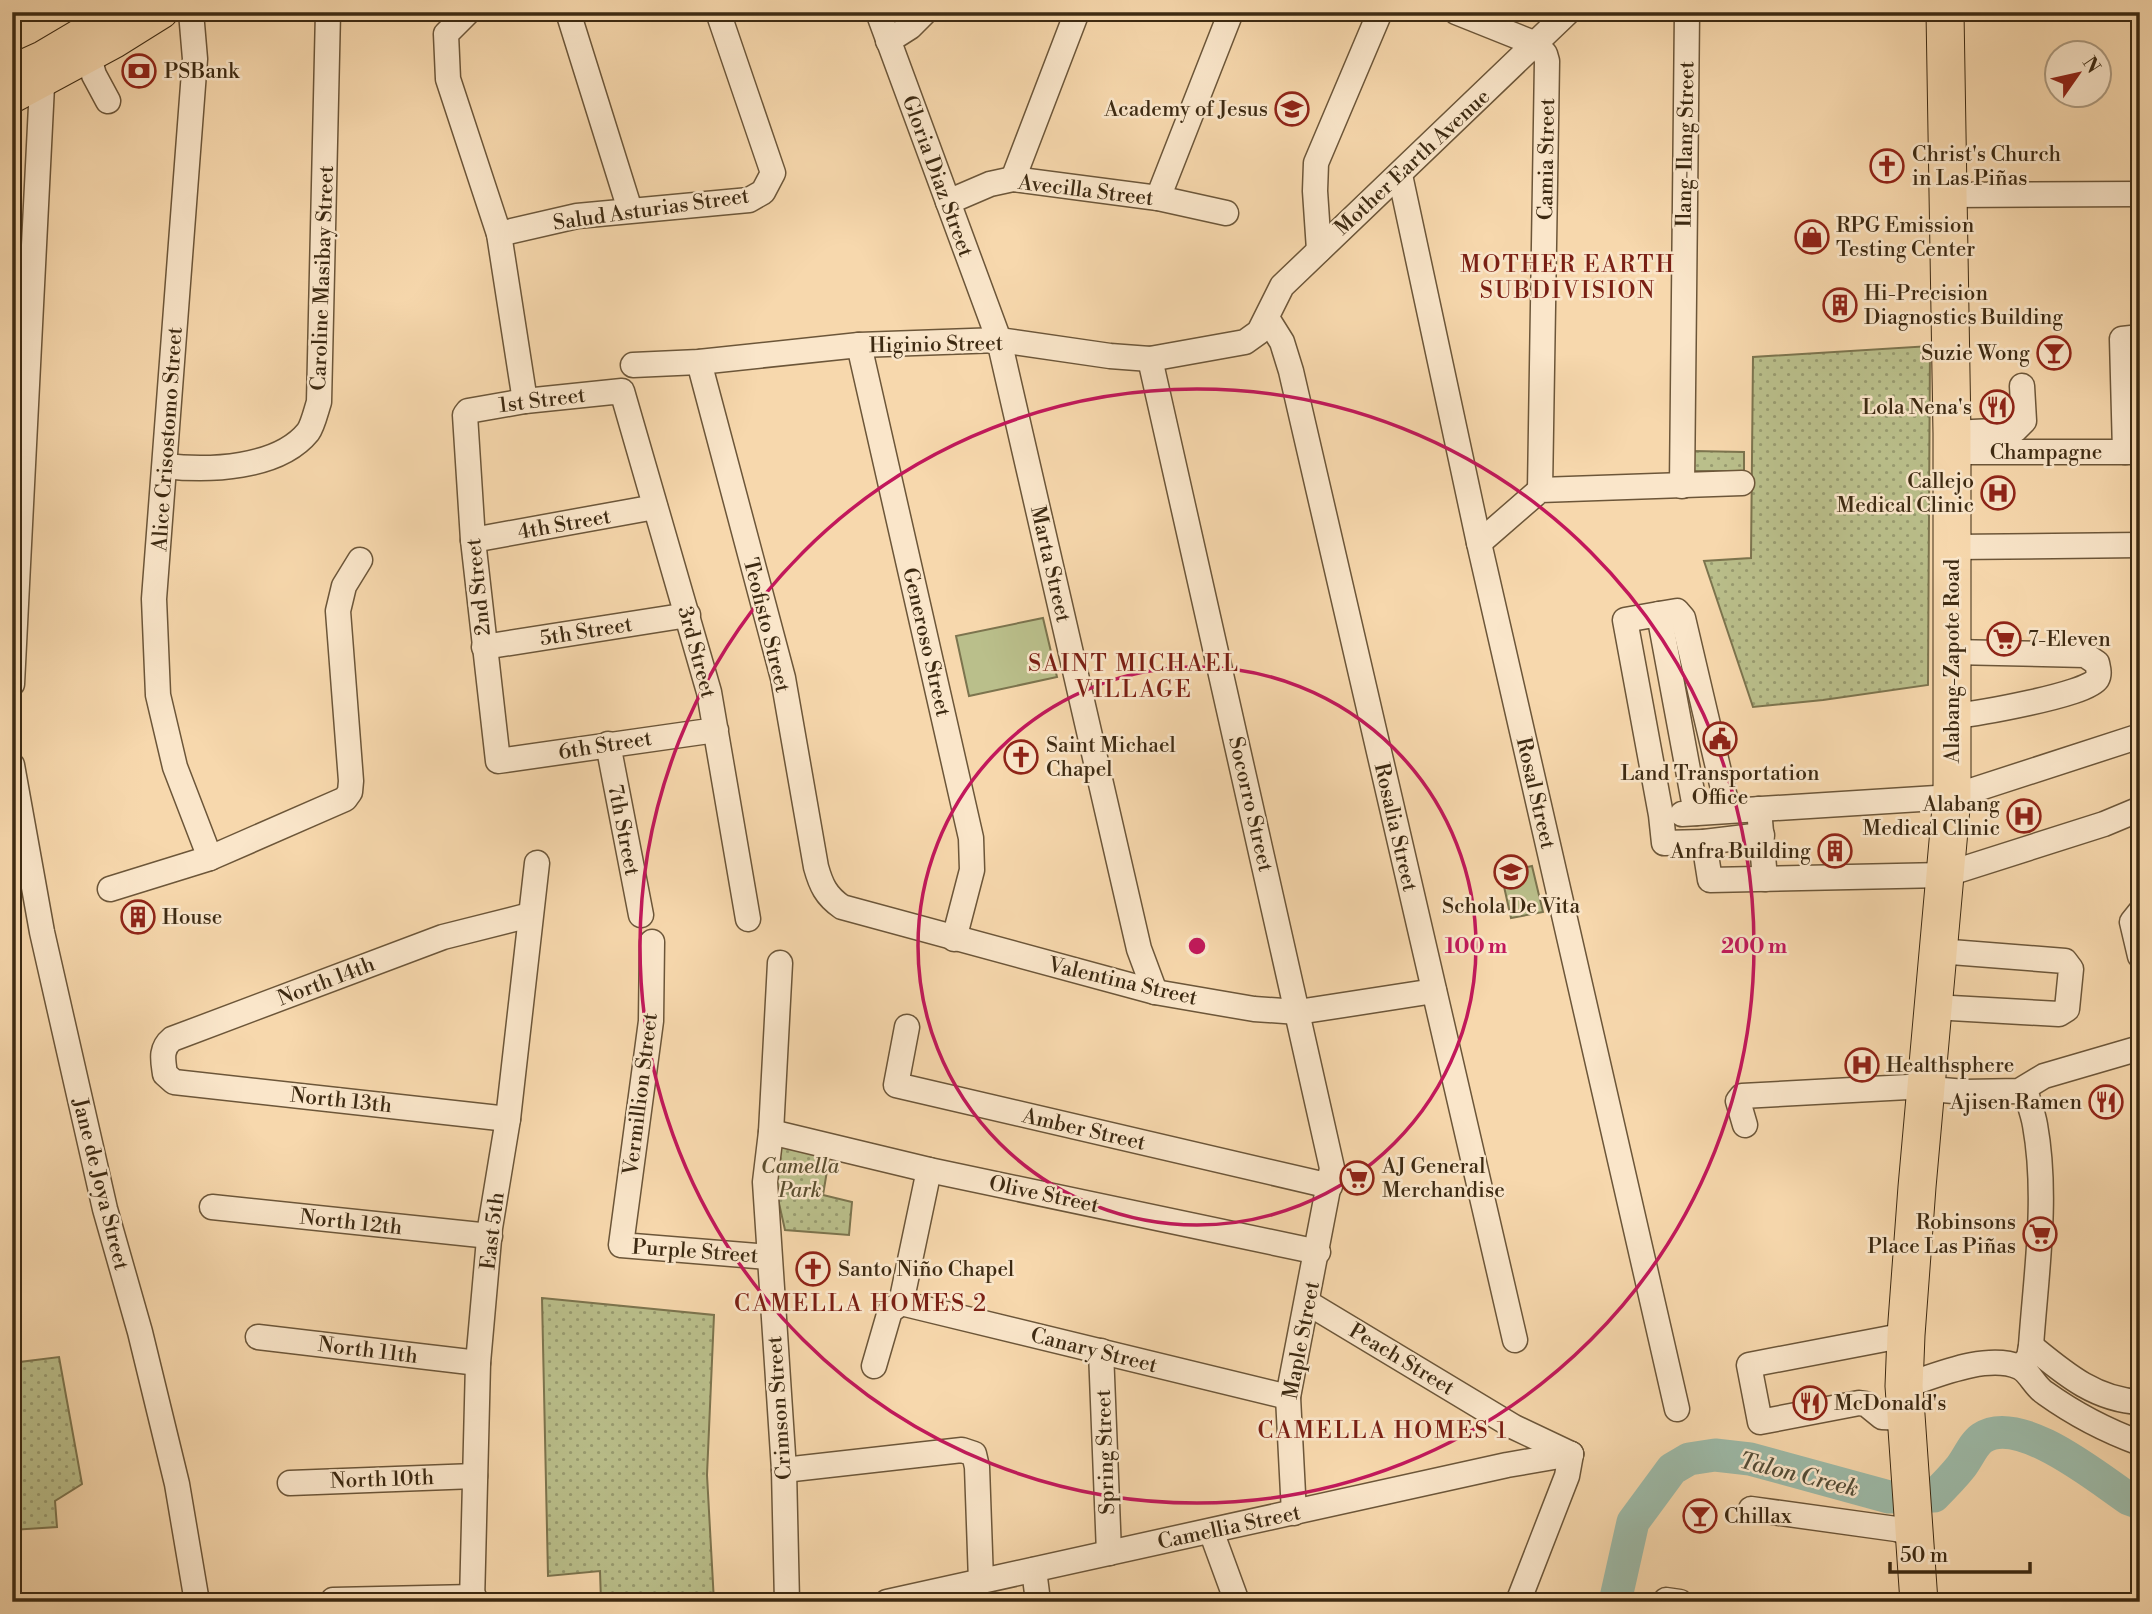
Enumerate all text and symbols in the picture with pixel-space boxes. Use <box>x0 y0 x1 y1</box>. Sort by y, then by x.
north arrow <box>2044 38 2114 108</box>
bank icon: PSBank <box>120 52 158 90</box>
text: N <box>2077 52 2105 78</box>
place label: PSBank <box>164 59 240 85</box>
street label: Ilang-Ilang Street <box>1672 60 1700 227</box>
street label: Mother Earth Avenue <box>1330 84 1496 241</box>
school or university icon: Academy of Jesus <box>1273 90 1311 128</box>
street label: Gloria Diaz Street <box>896 92 979 261</box>
place label: Academy of Jesus <box>1103 97 1268 123</box>
street label: Camia Street <box>1533 97 1561 220</box>
place label: Christ's Church in Las Piñas <box>1912 142 2062 192</box>
church icon: Christ's Church in Las Piñas <box>1868 147 1906 185</box>
street label: Caroline Masibay Street <box>306 164 340 391</box>
street label: Avecilla Street <box>1016 170 1156 212</box>
street label: Salud Asturias Street <box>551 183 751 237</box>
place label: RPG Emission Testing Center <box>1836 213 1975 263</box>
shop icon: RPG Emission Testing Center <box>1793 218 1831 256</box>
district label: MOTHER EARTH SUBDIVISION <box>1460 251 1676 305</box>
place label: Hi-Precision Diagnostics Building <box>1864 281 2063 331</box>
building icon: Hi-Precision Diagnostics Building <box>1821 286 1859 324</box>
street label: Alice Crisostomo Street <box>147 325 189 553</box>
street label: Higinio Street <box>869 331 1004 359</box>
bar icon: Suzie Wong <box>2035 334 2073 372</box>
place label: Suzie Wong <box>1921 341 2030 367</box>
street label: 1st Street <box>497 383 588 419</box>
restaurant icon: Lola Nena's <box>1978 388 2016 426</box>
place label: Lola Nena's <box>1862 395 1972 421</box>
street label: Champagne <box>1990 440 2102 466</box>
place label: Callejo Medical Clinic <box>1837 469 1974 519</box>
hospital icon: Callejo Medical Clinic <box>1979 474 2017 512</box>
street label: 4th Street <box>516 504 613 546</box>
street label: Marta Street <box>1024 504 1076 625</box>
street label: 2nd Street <box>461 536 497 637</box>
street label: Teofisto Street <box>737 555 795 696</box>
street label: Alabang-Zapote Road <box>1940 559 1966 764</box>
street label: Generoso Street <box>896 565 956 720</box>
street label: 3rd Street <box>671 604 721 701</box>
street label: 5th Street <box>538 612 635 652</box>
supermarket icon: 7-Eleven <box>1985 620 2023 658</box>
place label: 7-Eleven <box>2028 627 2111 653</box>
district label: SAINT MICHAEL VILLAGE <box>1028 650 1240 704</box>
public building icon: Land Transportation Office <box>1701 720 1739 758</box>
street label: 6th Street <box>557 726 654 766</box>
place label: Saint Michael Chapel <box>1046 733 1176 783</box>
street label: Socorro Street <box>1222 734 1278 875</box>
street label: Rosal Street <box>1510 735 1561 852</box>
church icon: Saint Michael Chapel <box>1002 738 1040 776</box>
street label: Rosalia Street <box>1368 760 1423 895</box>
place label: Land Transportation Office <box>1620 761 1820 811</box>
street label: 7th Street <box>601 782 645 878</box>
place label: Alabang Medical Clinic <box>1863 792 2000 842</box>
hospital icon: Alabang Medical Clinic <box>2005 797 2043 835</box>
building icon: Anfra Building <box>1816 832 1854 870</box>
place label: Anfra Building <box>1669 839 1811 865</box>
school or university icon: Schola De Vita <box>1492 853 1530 891</box>
place label: Schola De Vita <box>1442 894 1580 920</box>
building icon: House <box>119 898 157 936</box>
place label: House <box>162 905 222 931</box>
centre of rings <box>1185 934 1209 958</box>
text: 100 m <box>1445 934 1507 960</box>
text: 200 m <box>1721 934 1787 960</box>
street label: North 14th <box>274 951 379 1012</box>
street label: Valentina Street <box>1045 952 1200 1012</box>
street label: Vermillion Street <box>618 1011 664 1178</box>
hospital icon: Healthsphere <box>1843 1046 1881 1084</box>
place label: Healthsphere <box>1886 1053 2014 1079</box>
street label: North 13th <box>289 1083 394 1119</box>
restaurant icon: Ajisen Ramen <box>2087 1083 2125 1121</box>
place label: Ajisen Ramen <box>1949 1090 2082 1116</box>
street label: Jane de Joya Street <box>66 1095 134 1273</box>
street label: Amber Street <box>1019 1103 1149 1157</box>
park label: Camella Park <box>761 1154 839 1204</box>
place label: AJ General Merchandise <box>1381 1154 1505 1204</box>
supermarket icon: AJ General Merchandise <box>1338 1159 1376 1197</box>
street label: Olive Street <box>986 1171 1102 1219</box>
street label: East 5th <box>475 1190 511 1271</box>
street label: North 12th <box>298 1205 404 1241</box>
place label: Robinsons Place Las Piñas <box>1868 1210 2016 1260</box>
supermarket icon: Robinsons Place Las Piñas <box>2021 1215 2059 1253</box>
street label: Purple Street <box>631 1235 759 1269</box>
church icon: Santo Niño Chapel <box>794 1250 832 1288</box>
place label: Santo Niño Chapel <box>838 1257 1014 1283</box>
street label: Maple Street <box>1278 1278 1326 1401</box>
district label: CAMELLA HOMES 2 <box>734 1290 988 1318</box>
street label: Peach Street <box>1344 1318 1459 1402</box>
street label: Canary Street <box>1028 1323 1160 1379</box>
street label: North 11th <box>316 1332 420 1370</box>
street label: Crimson Street <box>762 1335 798 1481</box>
restaurant icon: McDonald's <box>1791 1384 1829 1422</box>
street label: Spring Street <box>1091 1388 1121 1515</box>
place label: McDonald's <box>1834 1391 1946 1417</box>
district label: CAMELLA HOMES 1 <box>1258 1417 1508 1445</box>
water label: Talon Creek <box>1736 1447 1861 1503</box>
street label: North 10th <box>330 1465 435 1495</box>
bar icon: Chillax <box>1681 1497 1719 1535</box>
street label: Camellia Street <box>1155 1500 1304 1556</box>
place label: Chillax <box>1724 1504 1792 1530</box>
scale bar <box>1890 1530 2030 1574</box>
text: 50 m <box>1900 1543 1948 1569</box>

